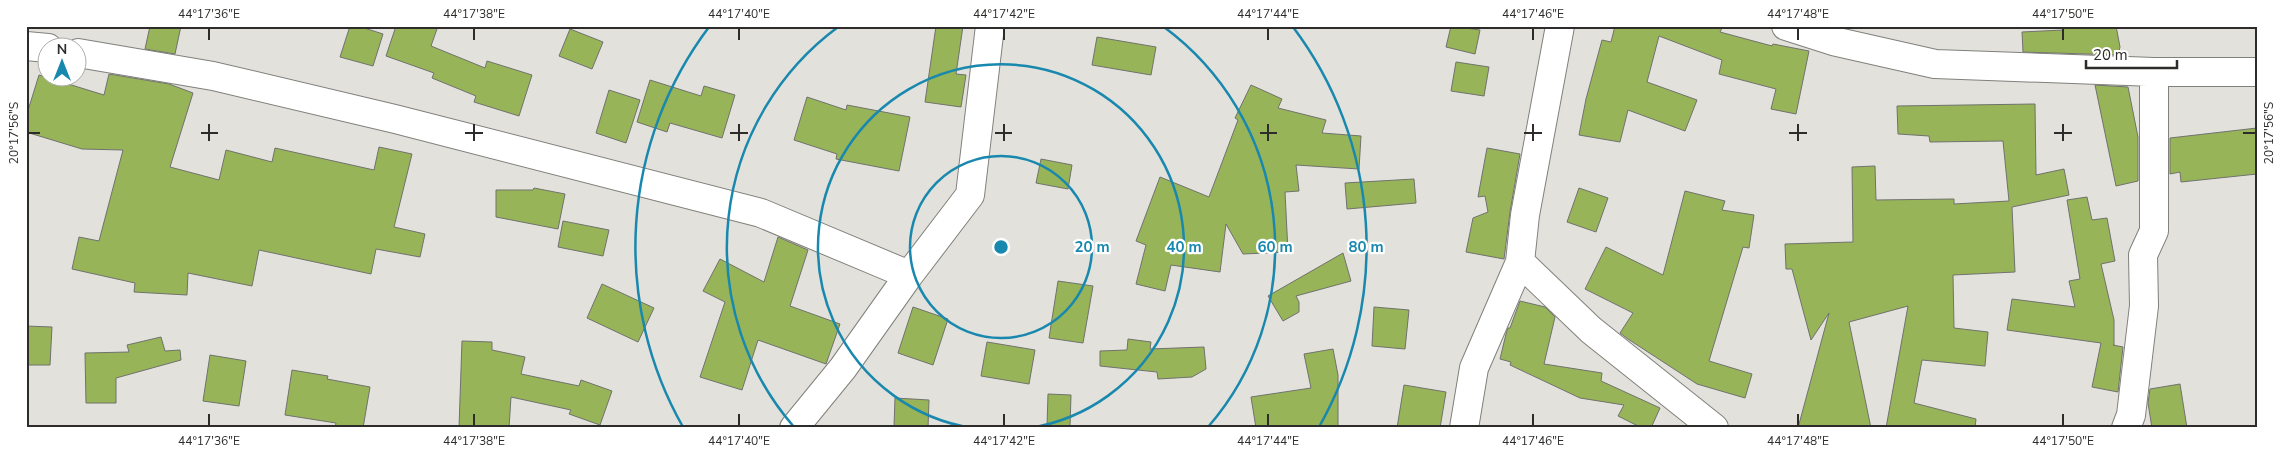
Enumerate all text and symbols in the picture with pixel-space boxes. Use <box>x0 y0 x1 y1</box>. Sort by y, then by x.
text: 44°17'36"E <box>178 6 240 22</box>
text: 44°17'38"E <box>443 6 505 22</box>
text: 44°17'40"E <box>708 6 770 22</box>
text: 44°17'42"E <box>973 6 1035 22</box>
text: 44°17'44"E <box>1237 6 1299 22</box>
text: 44°17'46"E <box>1502 6 1564 22</box>
text: 44°17'48"E <box>1767 6 1829 22</box>
text: 44°17'50"E <box>2032 6 2094 22</box>
north arrow <box>38 38 88 88</box>
scale bar <box>2086 38 2177 70</box>
text: N <box>57 40 67 59</box>
text: 20 m <box>2093 45 2128 65</box>
text: 20°17'56"S <box>6 102 22 164</box>
text: 20°17'56"S <box>2261 102 2277 164</box>
text: 20 m <box>1074 237 1110 257</box>
text: 40 m <box>1166 237 1202 257</box>
text: 60 m <box>1257 237 1293 257</box>
text: 80 m <box>1348 237 1384 257</box>
centre of rings <box>992 238 1010 256</box>
text: 44°17'36"E <box>178 433 240 449</box>
text: 44°17'38"E <box>443 433 505 449</box>
text: 44°17'40"E <box>708 433 770 449</box>
text: 44°17'42"E <box>973 433 1035 449</box>
text: 44°17'44"E <box>1237 433 1299 449</box>
text: 44°17'46"E <box>1502 433 1564 449</box>
text: 44°17'48"E <box>1767 433 1829 449</box>
text: 44°17'50"E <box>2032 433 2094 449</box>

